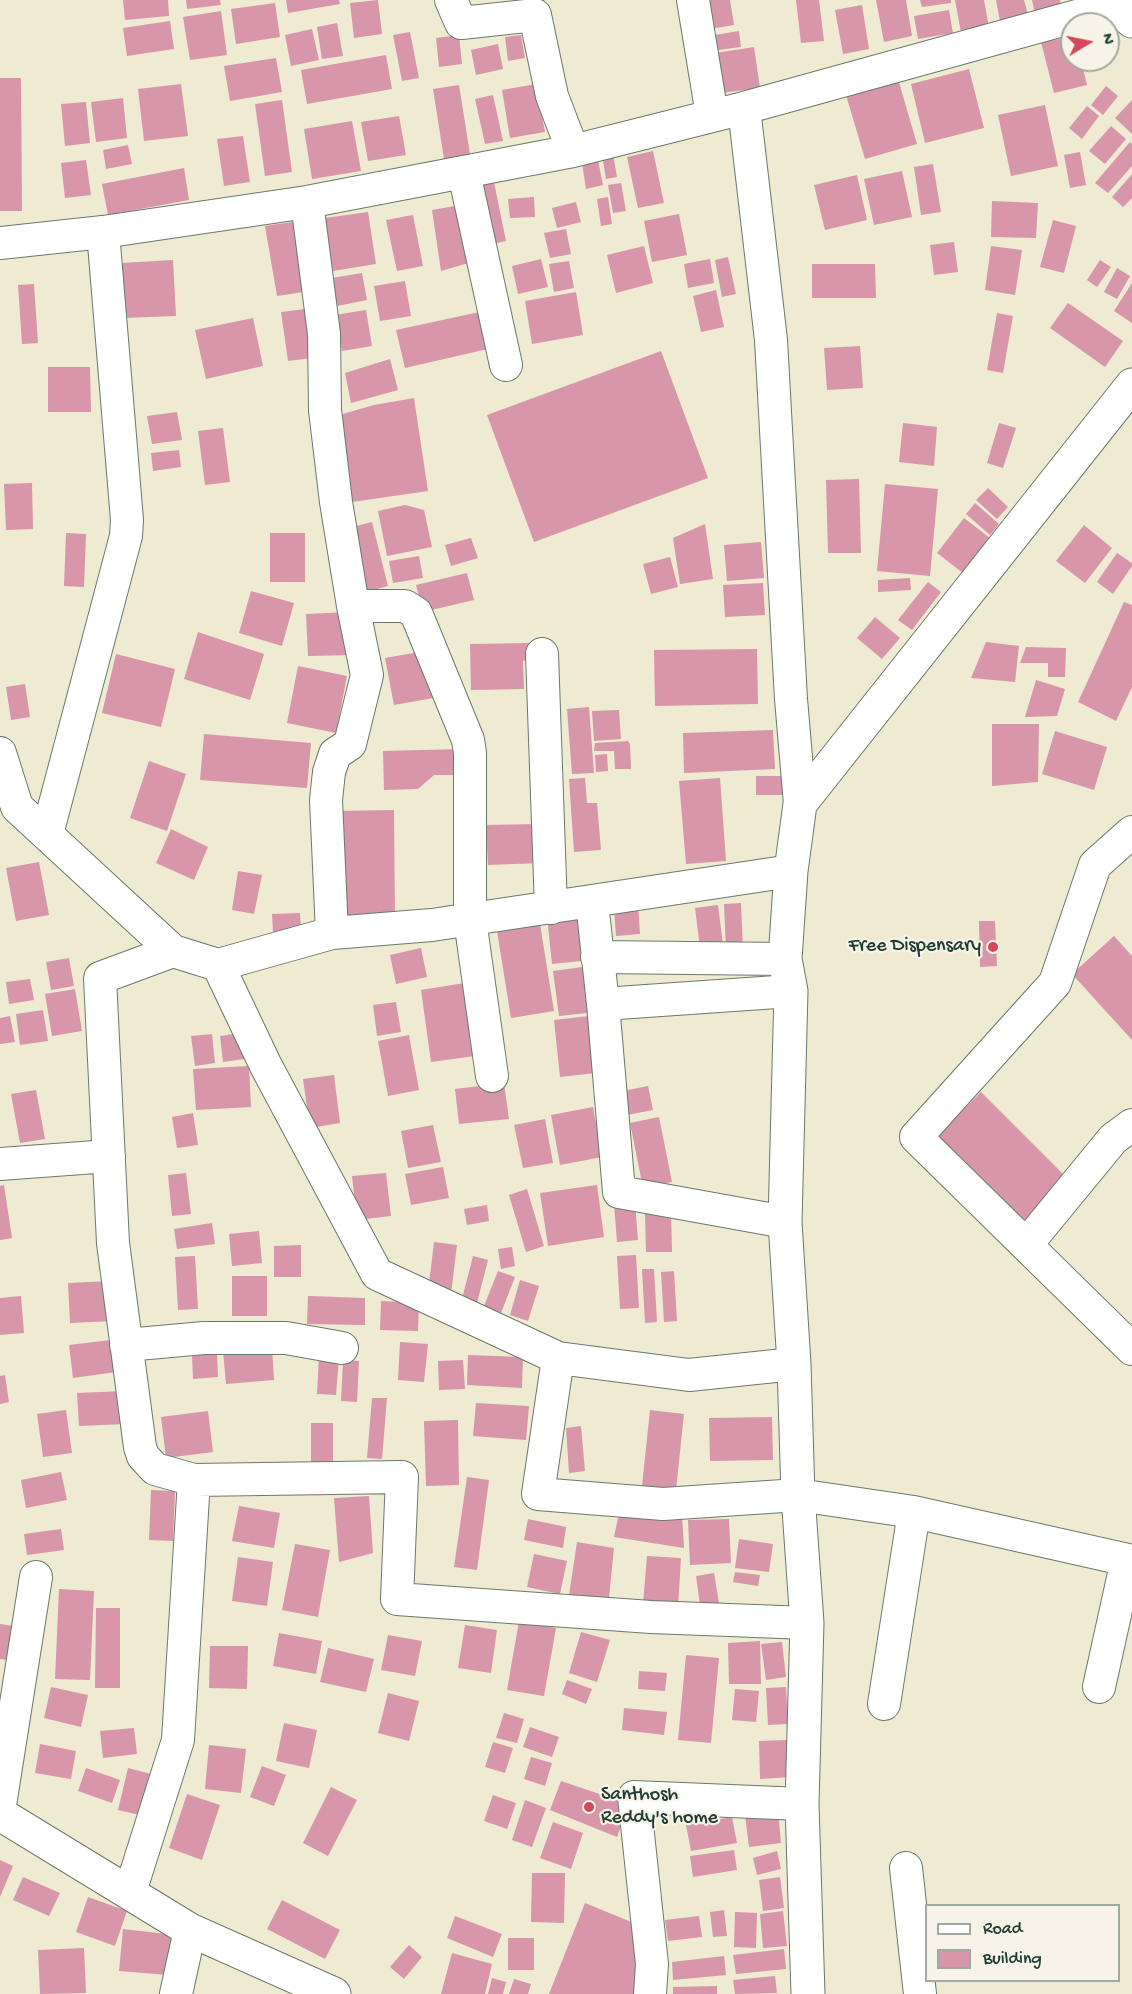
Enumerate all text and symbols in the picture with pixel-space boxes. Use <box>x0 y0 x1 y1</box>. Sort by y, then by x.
north arrow <box>1060 12 1120 72</box>
text: N <box>1096 32 1117 46</box>
place label: Free Dispensary <box>848 935 981 959</box>
marker: Free Dispensary <box>986 940 1000 954</box>
place label: Santhosh Reddy's home <box>601 1784 718 1831</box>
marker: Santhosh Reddy's home <box>582 1800 596 1814</box>
legend <box>925 1904 1120 1982</box>
text: Road <box>983 1919 1022 1940</box>
text: Building <box>983 1949 1042 1970</box>

